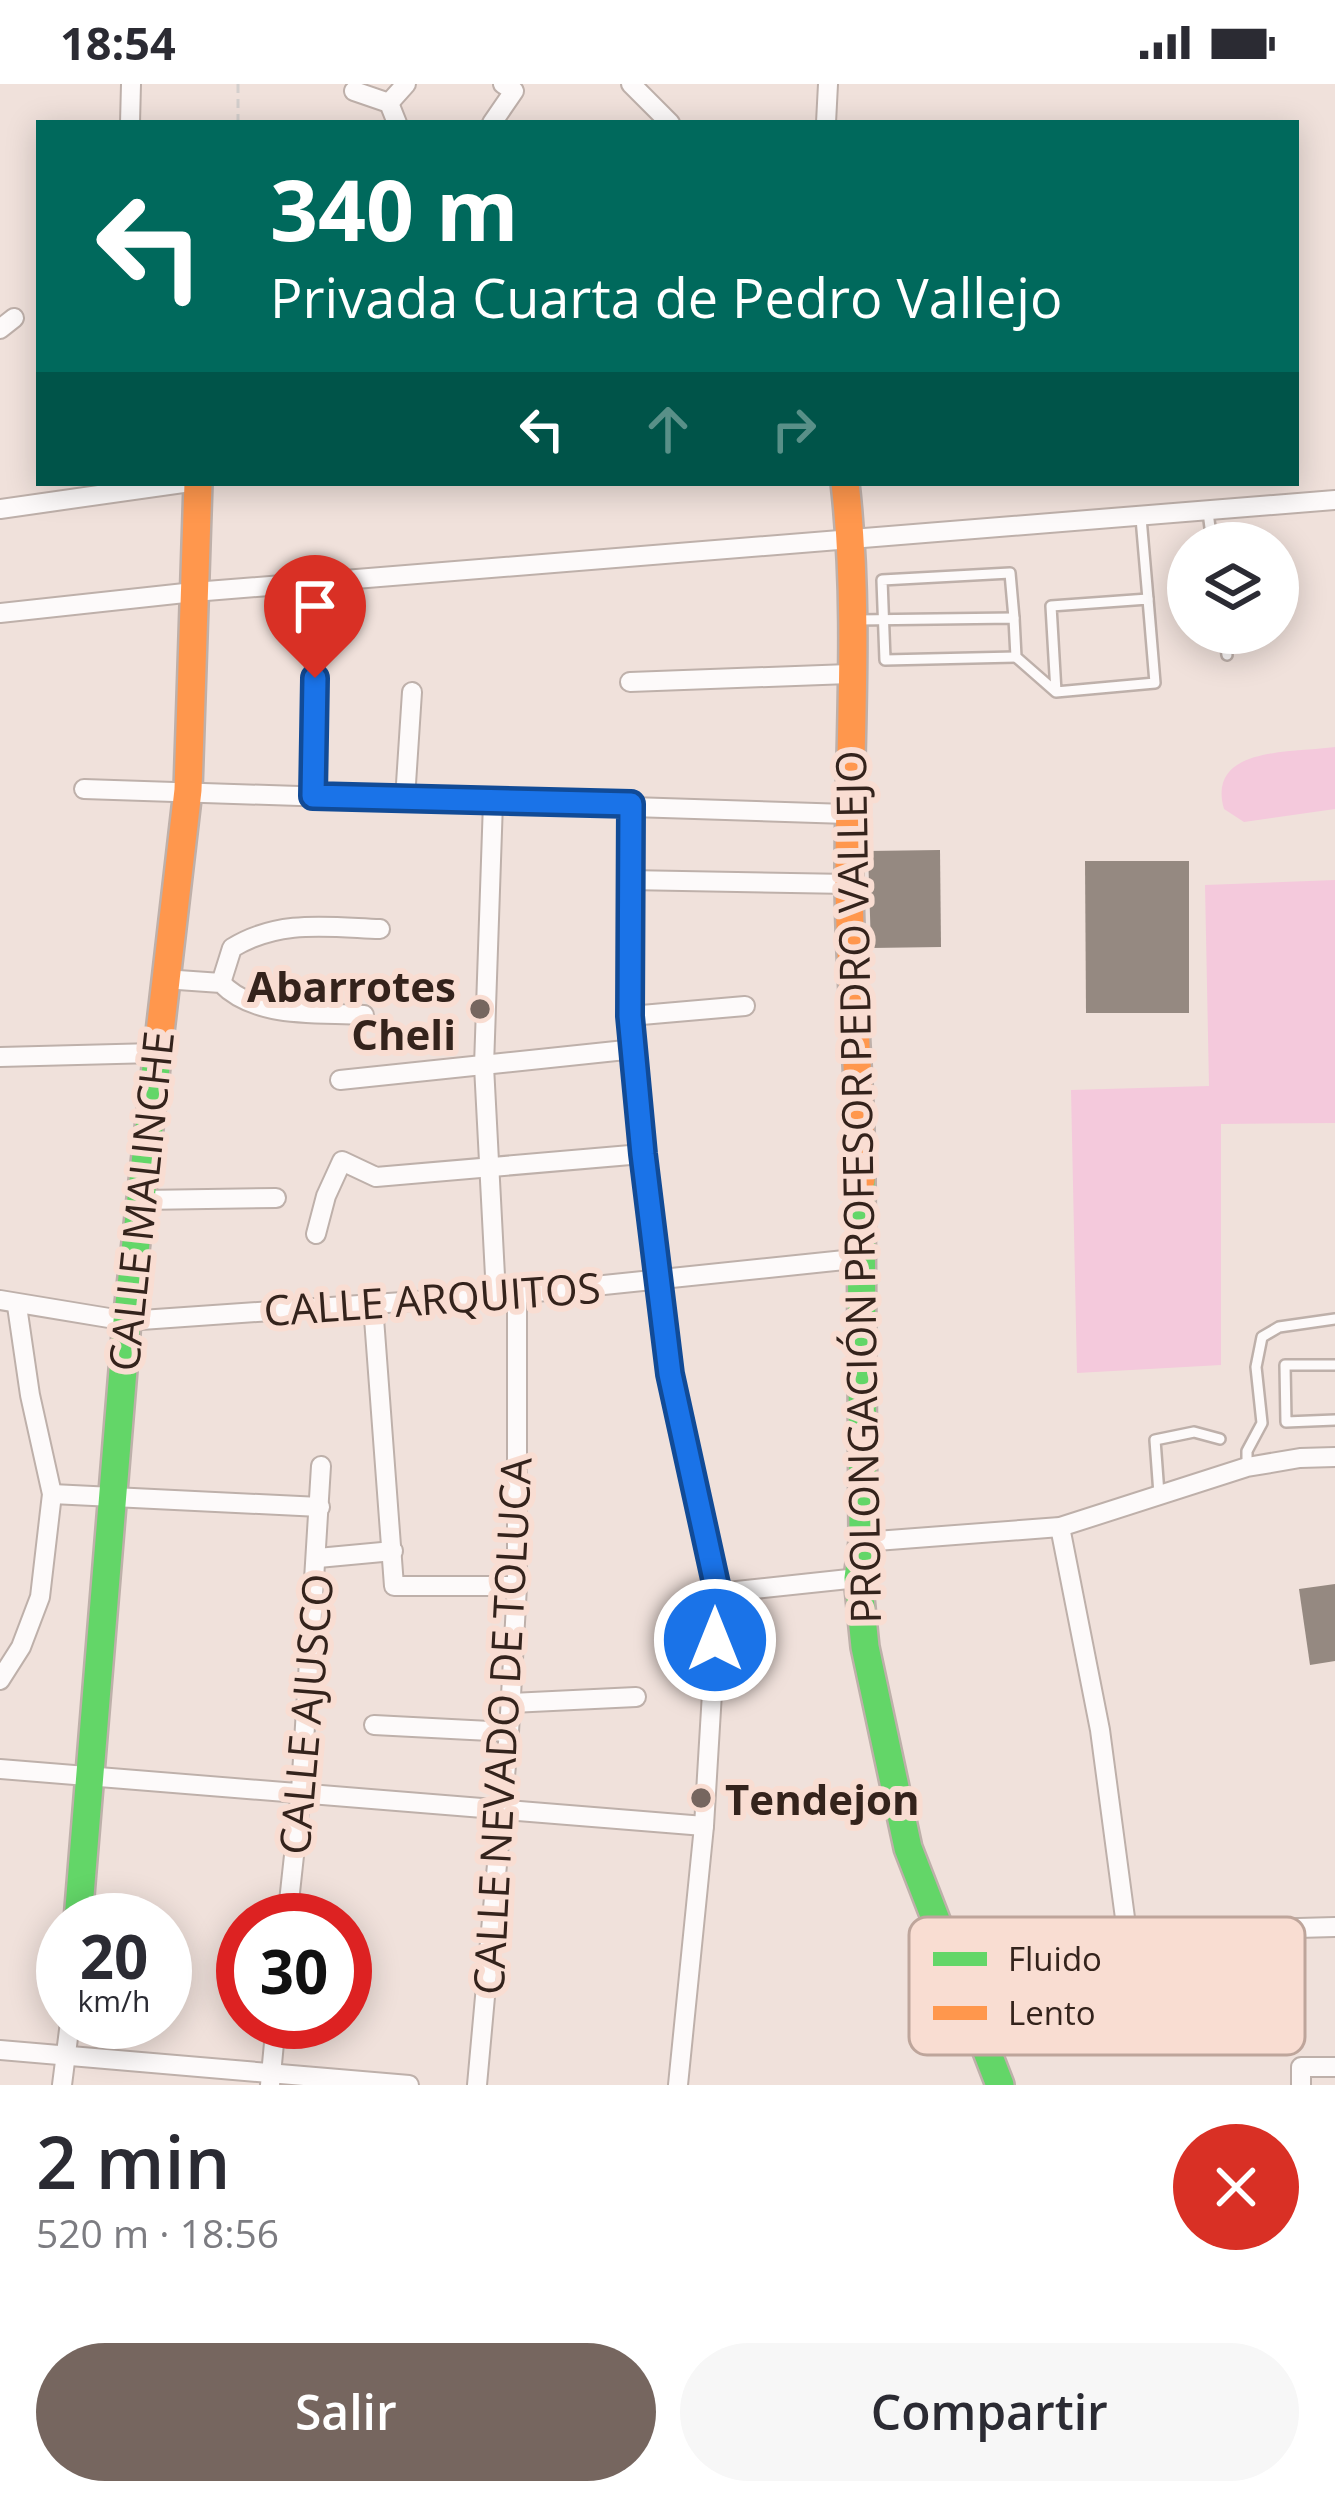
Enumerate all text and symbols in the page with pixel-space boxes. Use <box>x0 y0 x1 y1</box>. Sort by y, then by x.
text: 18:54 <box>60 12 176 73</box>
text: 340 m <box>270 151 518 266</box>
icon: left <box>72 168 228 324</box>
text: Privada Cuarta de Pedro Vallejo <box>270 260 1062 334</box>
icon: left <box>509 396 575 462</box>
icon: ahead <box>635 396 701 462</box>
icon: right <box>761 396 827 462</box>
map controls <box>1167 522 1299 654</box>
button: layers <box>1167 522 1299 654</box>
pin <box>264 555 366 678</box>
icon: arrive <box>282 573 348 639</box>
street label: PROLONGACIÓN PROFESOR PEDRO VALLEJO <box>821 750 893 1624</box>
place label: Abarrotes Cheli <box>247 957 456 1062</box>
marker: Abarrotes Cheli <box>467 996 493 1022</box>
street label: CALLE MALINCHE <box>94 1028 186 1374</box>
street label: CALLE ARQUITOS <box>262 1258 602 1338</box>
street label: CALLE NEVADO DE TOLUCA <box>458 1456 544 1996</box>
street label: CALLE AJUSCO <box>264 1571 346 1857</box>
position arrow <box>652 1577 778 1703</box>
place label: Tendejon <box>725 1770 920 1827</box>
marker: Tendejon <box>688 1785 714 1811</box>
speed limit sign: 30 <box>216 1893 372 2049</box>
text: 20 <box>80 1915 148 1997</box>
legend <box>909 1917 1305 2055</box>
text: Fluido <box>1008 1936 1102 1981</box>
text: km/h <box>78 1980 150 2021</box>
text: Lento <box>1008 1990 1096 2035</box>
text: 2 min <box>36 2112 230 2210</box>
button: close <box>1173 2124 1299 2250</box>
text: 520 m · 18:56 <box>36 2206 279 2259</box>
button: Salir <box>36 2343 656 2481</box>
button: Compartir <box>680 2343 1299 2481</box>

